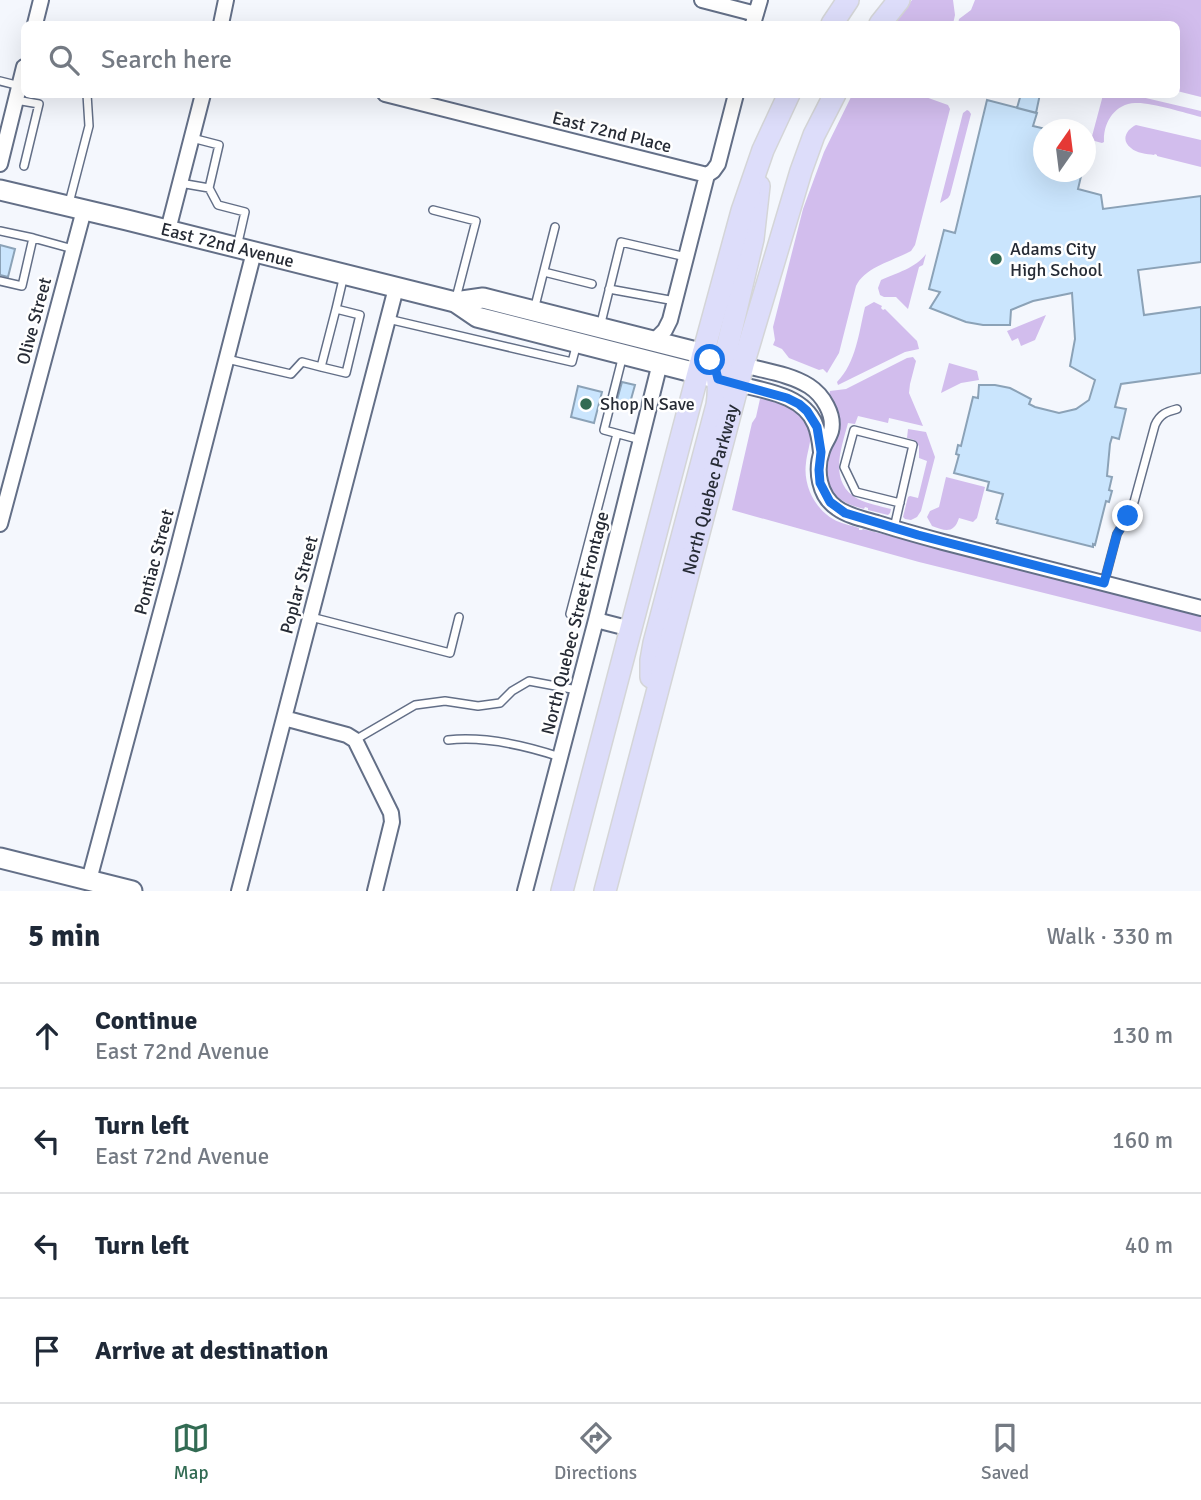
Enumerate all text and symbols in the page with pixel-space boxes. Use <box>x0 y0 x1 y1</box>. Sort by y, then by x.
search box <box>21 21 1180 98</box>
icon: search <box>45 41 83 79</box>
text: Search here <box>101 44 232 76</box>
street label: East 72nd Place <box>550 107 674 157</box>
north arrow <box>1033 119 1096 182</box>
street label: East 72nd Avenue <box>159 218 296 272</box>
place label: Adams City High School <box>1010 238 1103 281</box>
marker: Adams City High School <box>988 251 1004 267</box>
street label: Olive Street <box>12 275 56 367</box>
route start <box>694 344 725 375</box>
place label: Shop N Save <box>600 393 695 415</box>
marker: Shop N Save <box>578 396 594 412</box>
street label: North Quebec Parkway <box>677 402 743 577</box>
route end <box>1112 500 1143 531</box>
street label: Pontiac Street <box>129 507 179 617</box>
street label: North Quebec Street Frontage <box>537 509 613 737</box>
street label: Poplar Street <box>275 534 323 636</box>
text: 5 min <box>28 918 100 955</box>
text: Walk · 330 m <box>1047 922 1173 951</box>
text: Continue <box>95 1005 197 1037</box>
icon: ahead <box>28 1017 66 1055</box>
text: 130 m <box>1112 1021 1173 1050</box>
text: East 72nd Avenue <box>95 1037 269 1066</box>
text: Turn left <box>95 1110 189 1142</box>
icon: left <box>28 1122 66 1160</box>
text: 160 m <box>1112 1126 1173 1155</box>
text: East 72nd Avenue <box>95 1142 269 1171</box>
icon: left <box>28 1227 66 1265</box>
text: Turn left <box>95 1230 189 1262</box>
text: 40 m <box>1125 1231 1173 1260</box>
icon: arrive <box>28 1332 66 1370</box>
text: Arrive at destination <box>95 1335 328 1367</box>
tab: Map <box>172 1419 210 1485</box>
tab: Directions <box>554 1419 637 1485</box>
tab: Saved <box>981 1419 1029 1485</box>

